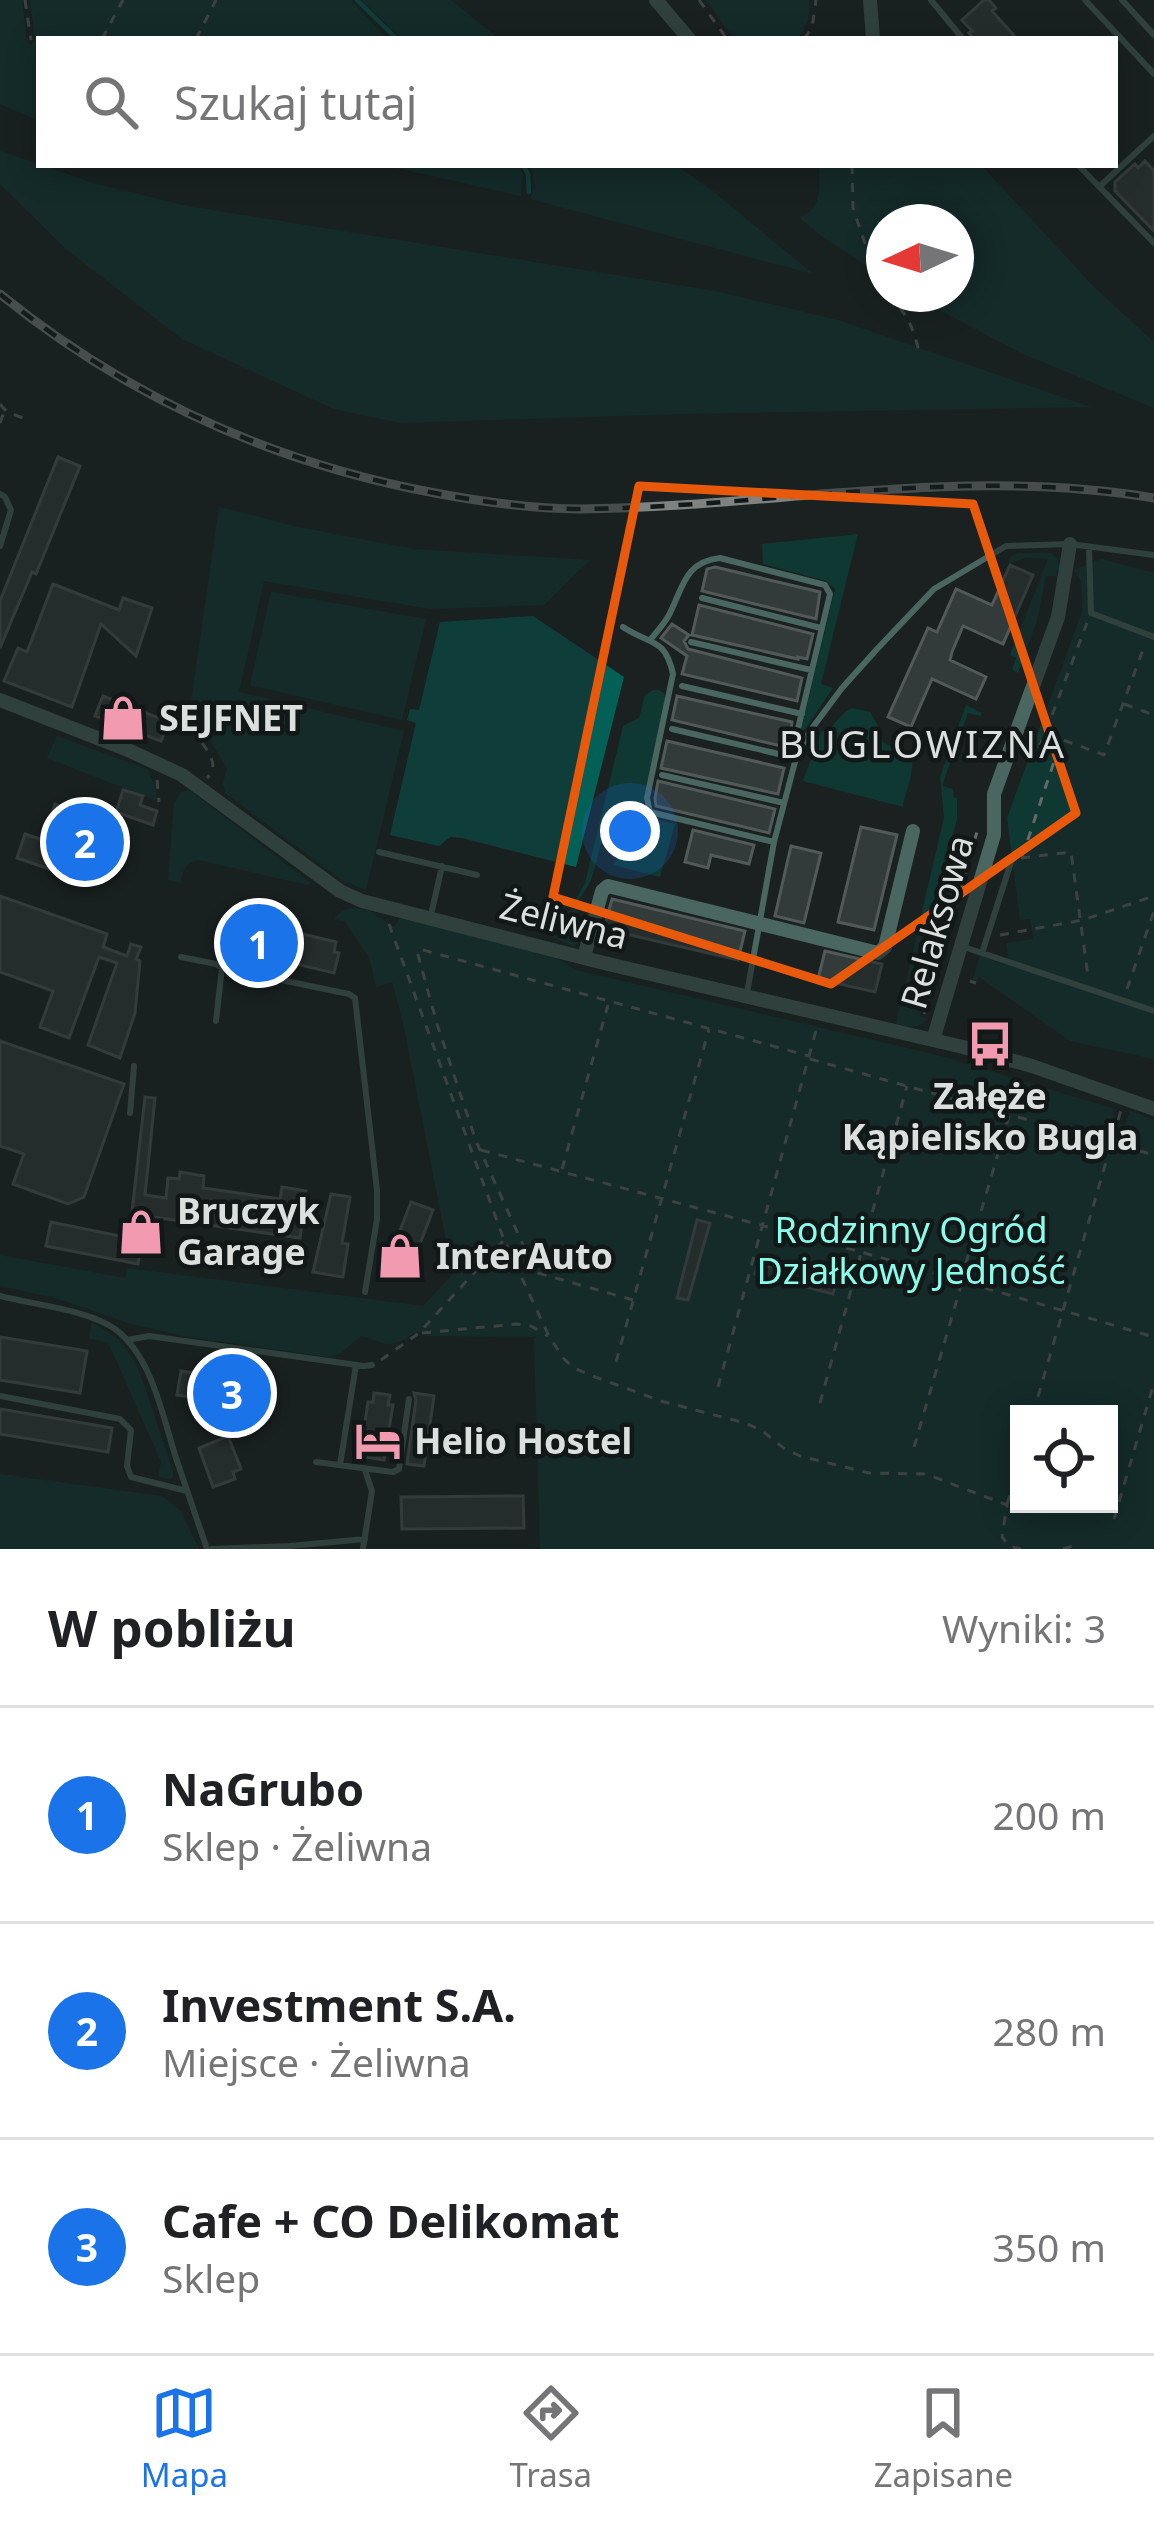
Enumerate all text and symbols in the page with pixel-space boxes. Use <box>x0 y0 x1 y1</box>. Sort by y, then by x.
search box <box>36 36 1118 168</box>
icon: search <box>78 69 144 135</box>
text: Szukaj tutaj <box>174 72 417 133</box>
north arrow <box>866 204 974 312</box>
shop icon: SEJFNET <box>98 693 148 743</box>
place label: SEJFNET <box>159 693 303 742</box>
district label: BUGLOWIZNA <box>779 716 1067 769</box>
pin: 2 <box>46 797 124 887</box>
your location <box>600 801 660 861</box>
street label: Relaksowa <box>888 829 985 1014</box>
street label: Żeliwna <box>495 881 633 960</box>
pin: 1 <box>220 898 298 988</box>
bus stop icon: Załęże Kąpielisko Bugla <box>965 1019 1015 1069</box>
place label: Załęże Kąpielisko Bugla <box>842 1071 1138 1161</box>
place label: Bruczyk Garage <box>177 1186 320 1276</box>
park label: Rodzinny Ogród Działkowy Jedność <box>756 1205 1066 1295</box>
shop icon: Bruczyk Garage <box>116 1207 166 1257</box>
shop icon: InterAuto <box>375 1231 425 1281</box>
place label: InterAuto <box>436 1231 613 1280</box>
pin: 3 <box>193 1348 271 1438</box>
map controls <box>1010 1405 1118 1513</box>
button: locate <box>1010 1405 1118 1513</box>
hotel icon: Helio Hostel <box>353 1416 403 1466</box>
place label: Helio Hostel <box>414 1416 632 1465</box>
text: W pobliżu <box>48 1592 296 1662</box>
text: Wyniki: 3 <box>942 1601 1106 1654</box>
text: NaGrubo <box>162 1758 364 1819</box>
text: 1 <box>76 1788 98 1841</box>
text: 200 m <box>992 1788 1106 1841</box>
text: Sklep · Żeliwna <box>162 1819 432 1872</box>
text: Investment S.A. <box>162 1974 516 2035</box>
text: 2 <box>76 2004 98 2057</box>
text: 280 m <box>992 2004 1106 2057</box>
text: Miejsce · Żeliwna <box>162 2035 471 2088</box>
text: Cafe + CO Delikomat <box>162 2190 620 2251</box>
text: 3 <box>76 2220 98 2273</box>
text: 350 m <box>992 2220 1106 2273</box>
text: Sklep <box>162 2251 260 2304</box>
tab: Mapa <box>141 2380 228 2497</box>
tab: Trasa <box>510 2380 592 2497</box>
tab: Zapisane <box>874 2380 1013 2497</box>

